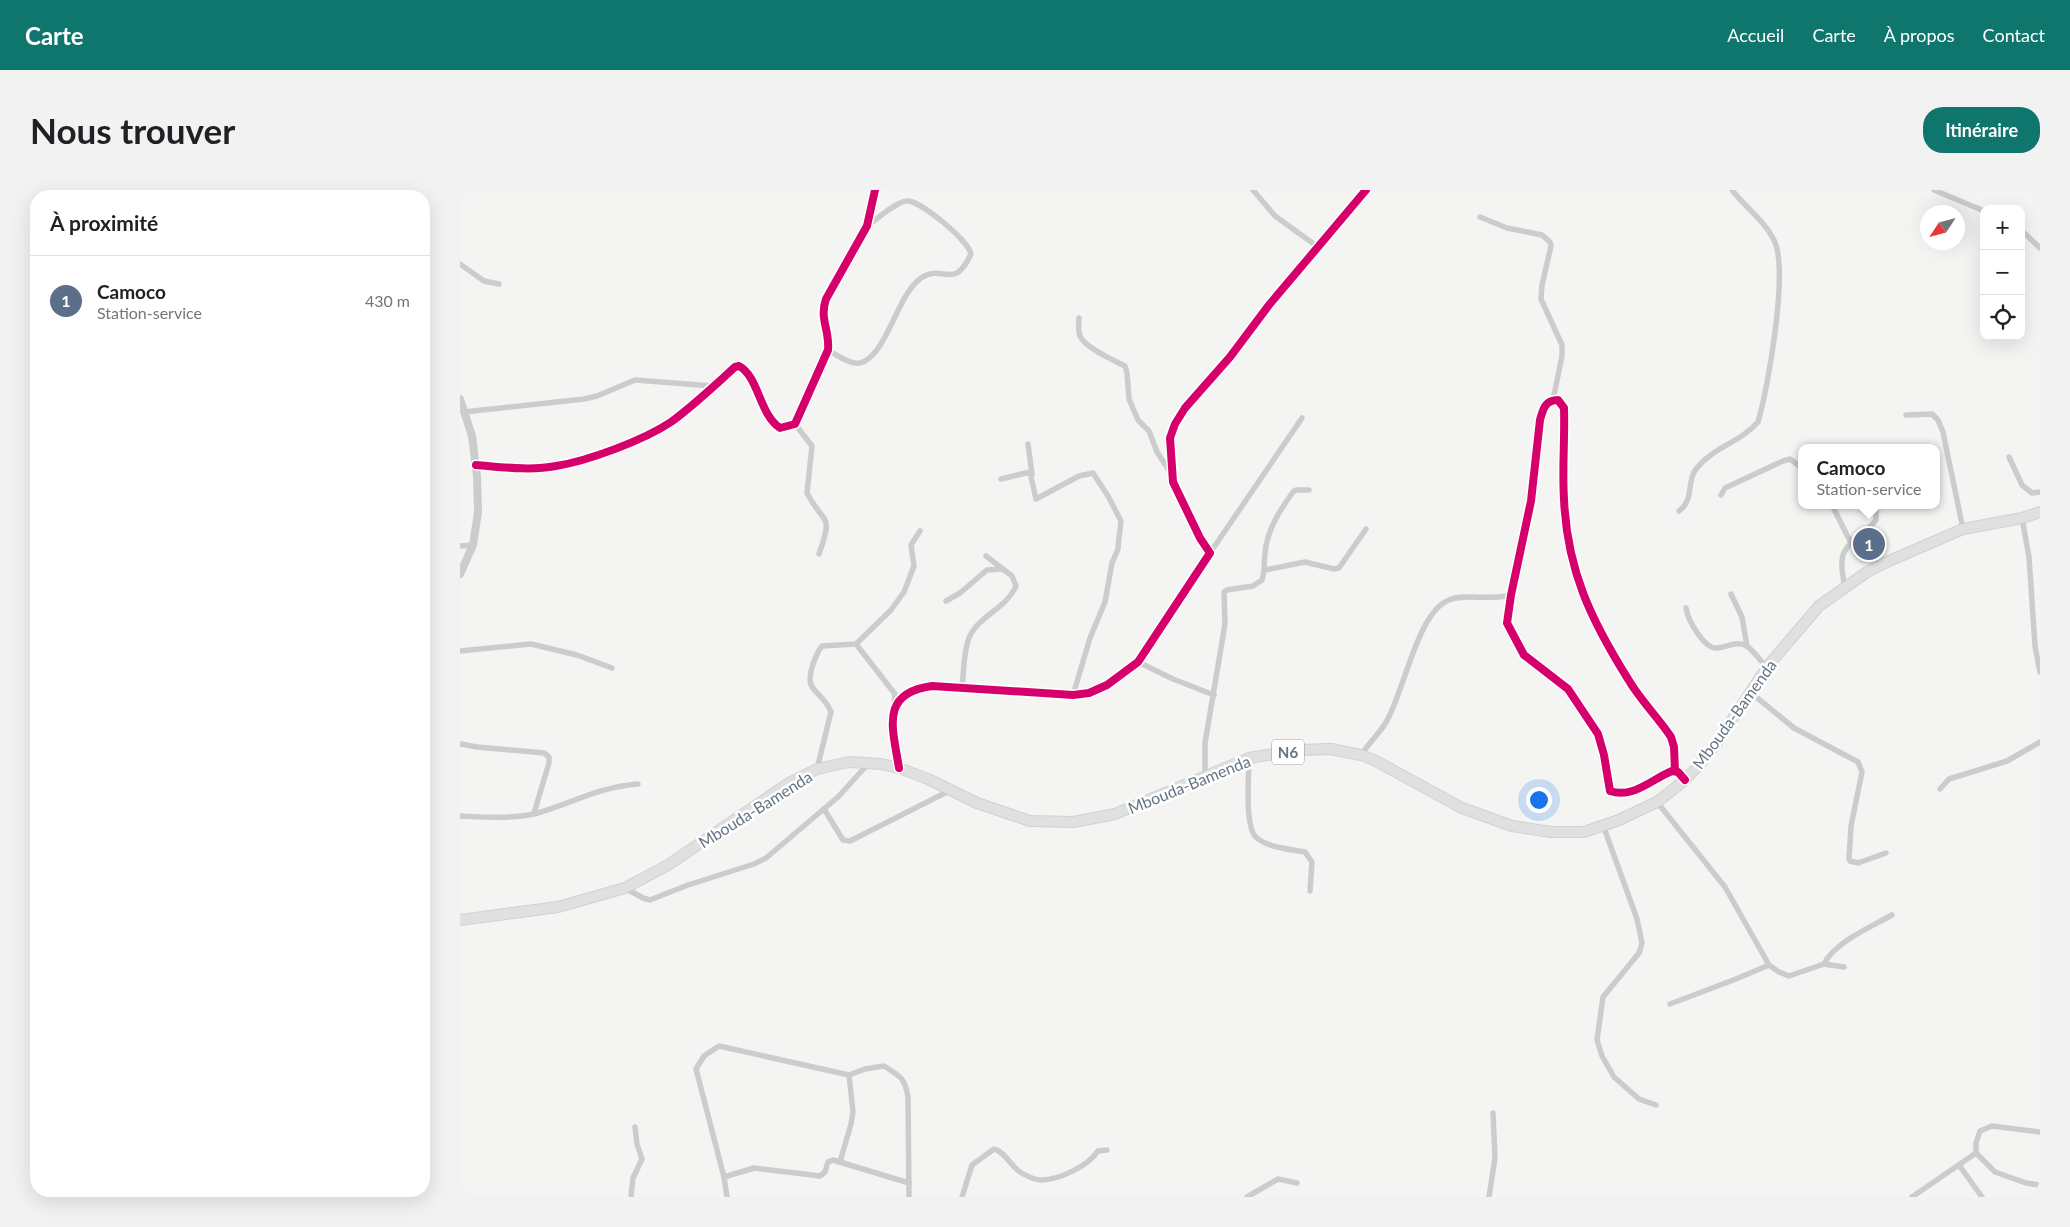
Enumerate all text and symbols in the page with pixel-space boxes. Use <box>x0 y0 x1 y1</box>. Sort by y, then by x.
text: Carte <box>25 21 84 50</box>
text: Accueil <box>1727 24 1784 46</box>
text: Carte <box>1812 24 1856 46</box>
text: À propos <box>1884 24 1955 46</box>
text: Contact <box>1983 24 2045 46</box>
button: Itinéraire <box>1923 107 2040 153</box>
text: Nous trouver <box>30 109 235 151</box>
north arrow <box>1920 205 1965 250</box>
map controls <box>1980 205 2025 340</box>
button: + <box>1980 205 2025 250</box>
text: À proximité <box>50 210 158 235</box>
button: − <box>1980 250 2025 295</box>
text: Camoco <box>97 280 166 303</box>
text: 1 <box>61 291 71 310</box>
text: 430 m <box>365 291 410 310</box>
button: locate <box>1980 295 2025 340</box>
text: Station-service <box>97 303 202 322</box>
popup <box>1798 444 1940 509</box>
text: Camoco <box>1817 456 1885 479</box>
text: Station-service <box>1817 479 1921 498</box>
pin: 1 <box>1853 525 1885 563</box>
street label: Mbouda-Bamenda <box>1688 656 1780 772</box>
road number: N6 <box>1272 740 1304 764</box>
street label: Mbouda-Bamenda <box>1125 751 1253 817</box>
street label: Mbouda-Bamenda <box>695 766 815 852</box>
your location <box>1526 787 1552 813</box>

